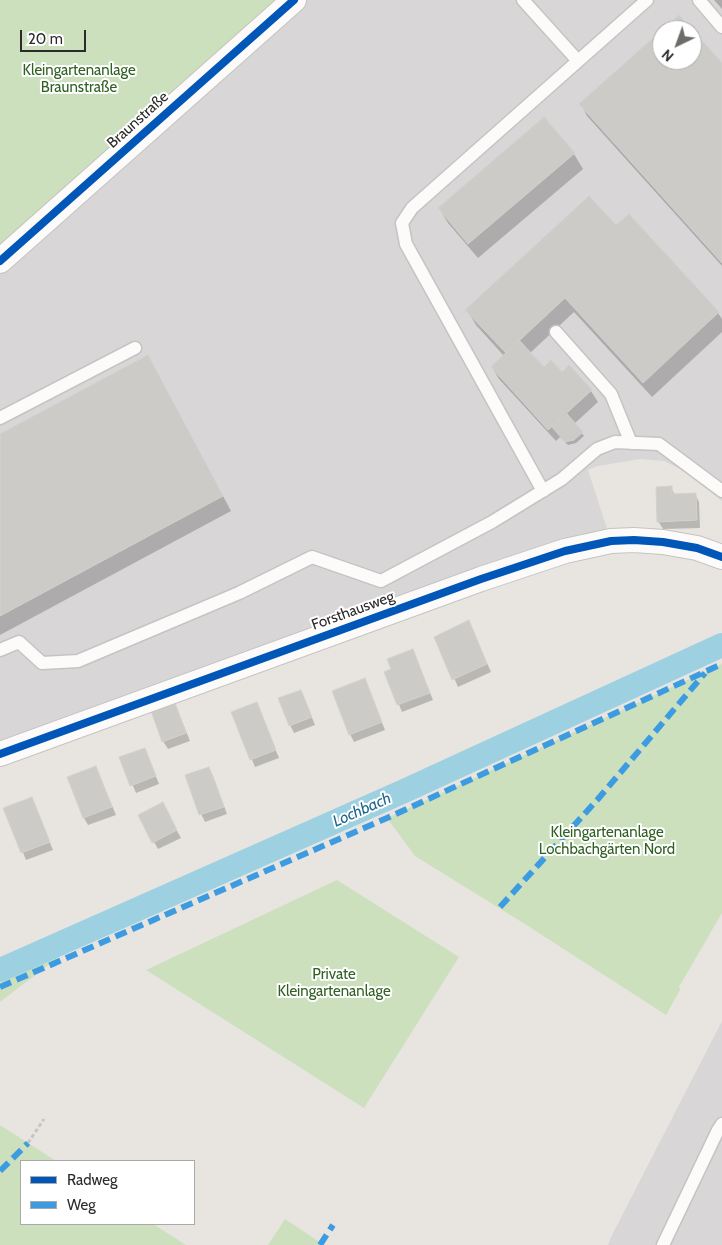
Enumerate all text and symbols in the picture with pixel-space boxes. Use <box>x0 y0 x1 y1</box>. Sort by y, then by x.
scale bar <box>22 20 89 52</box>
north arrow <box>652 20 702 70</box>
text: 20 m <box>28 30 63 48</box>
text: N <box>658 45 677 65</box>
park label: Kleingartenanlage Braunstraße <box>22 62 136 97</box>
street label: Braunstraße <box>104 88 172 152</box>
street label: Forsthausweg <box>309 588 397 634</box>
water label: Lochbach <box>330 789 394 831</box>
park label: Kleingartenanlage Lochbachgärten Nord <box>539 824 675 859</box>
park label: Private Kleingartenanlage <box>277 966 391 1001</box>
legend <box>20 1160 195 1225</box>
text: Radweg <box>67 1171 117 1189</box>
text: Weg <box>67 1196 96 1214</box>

